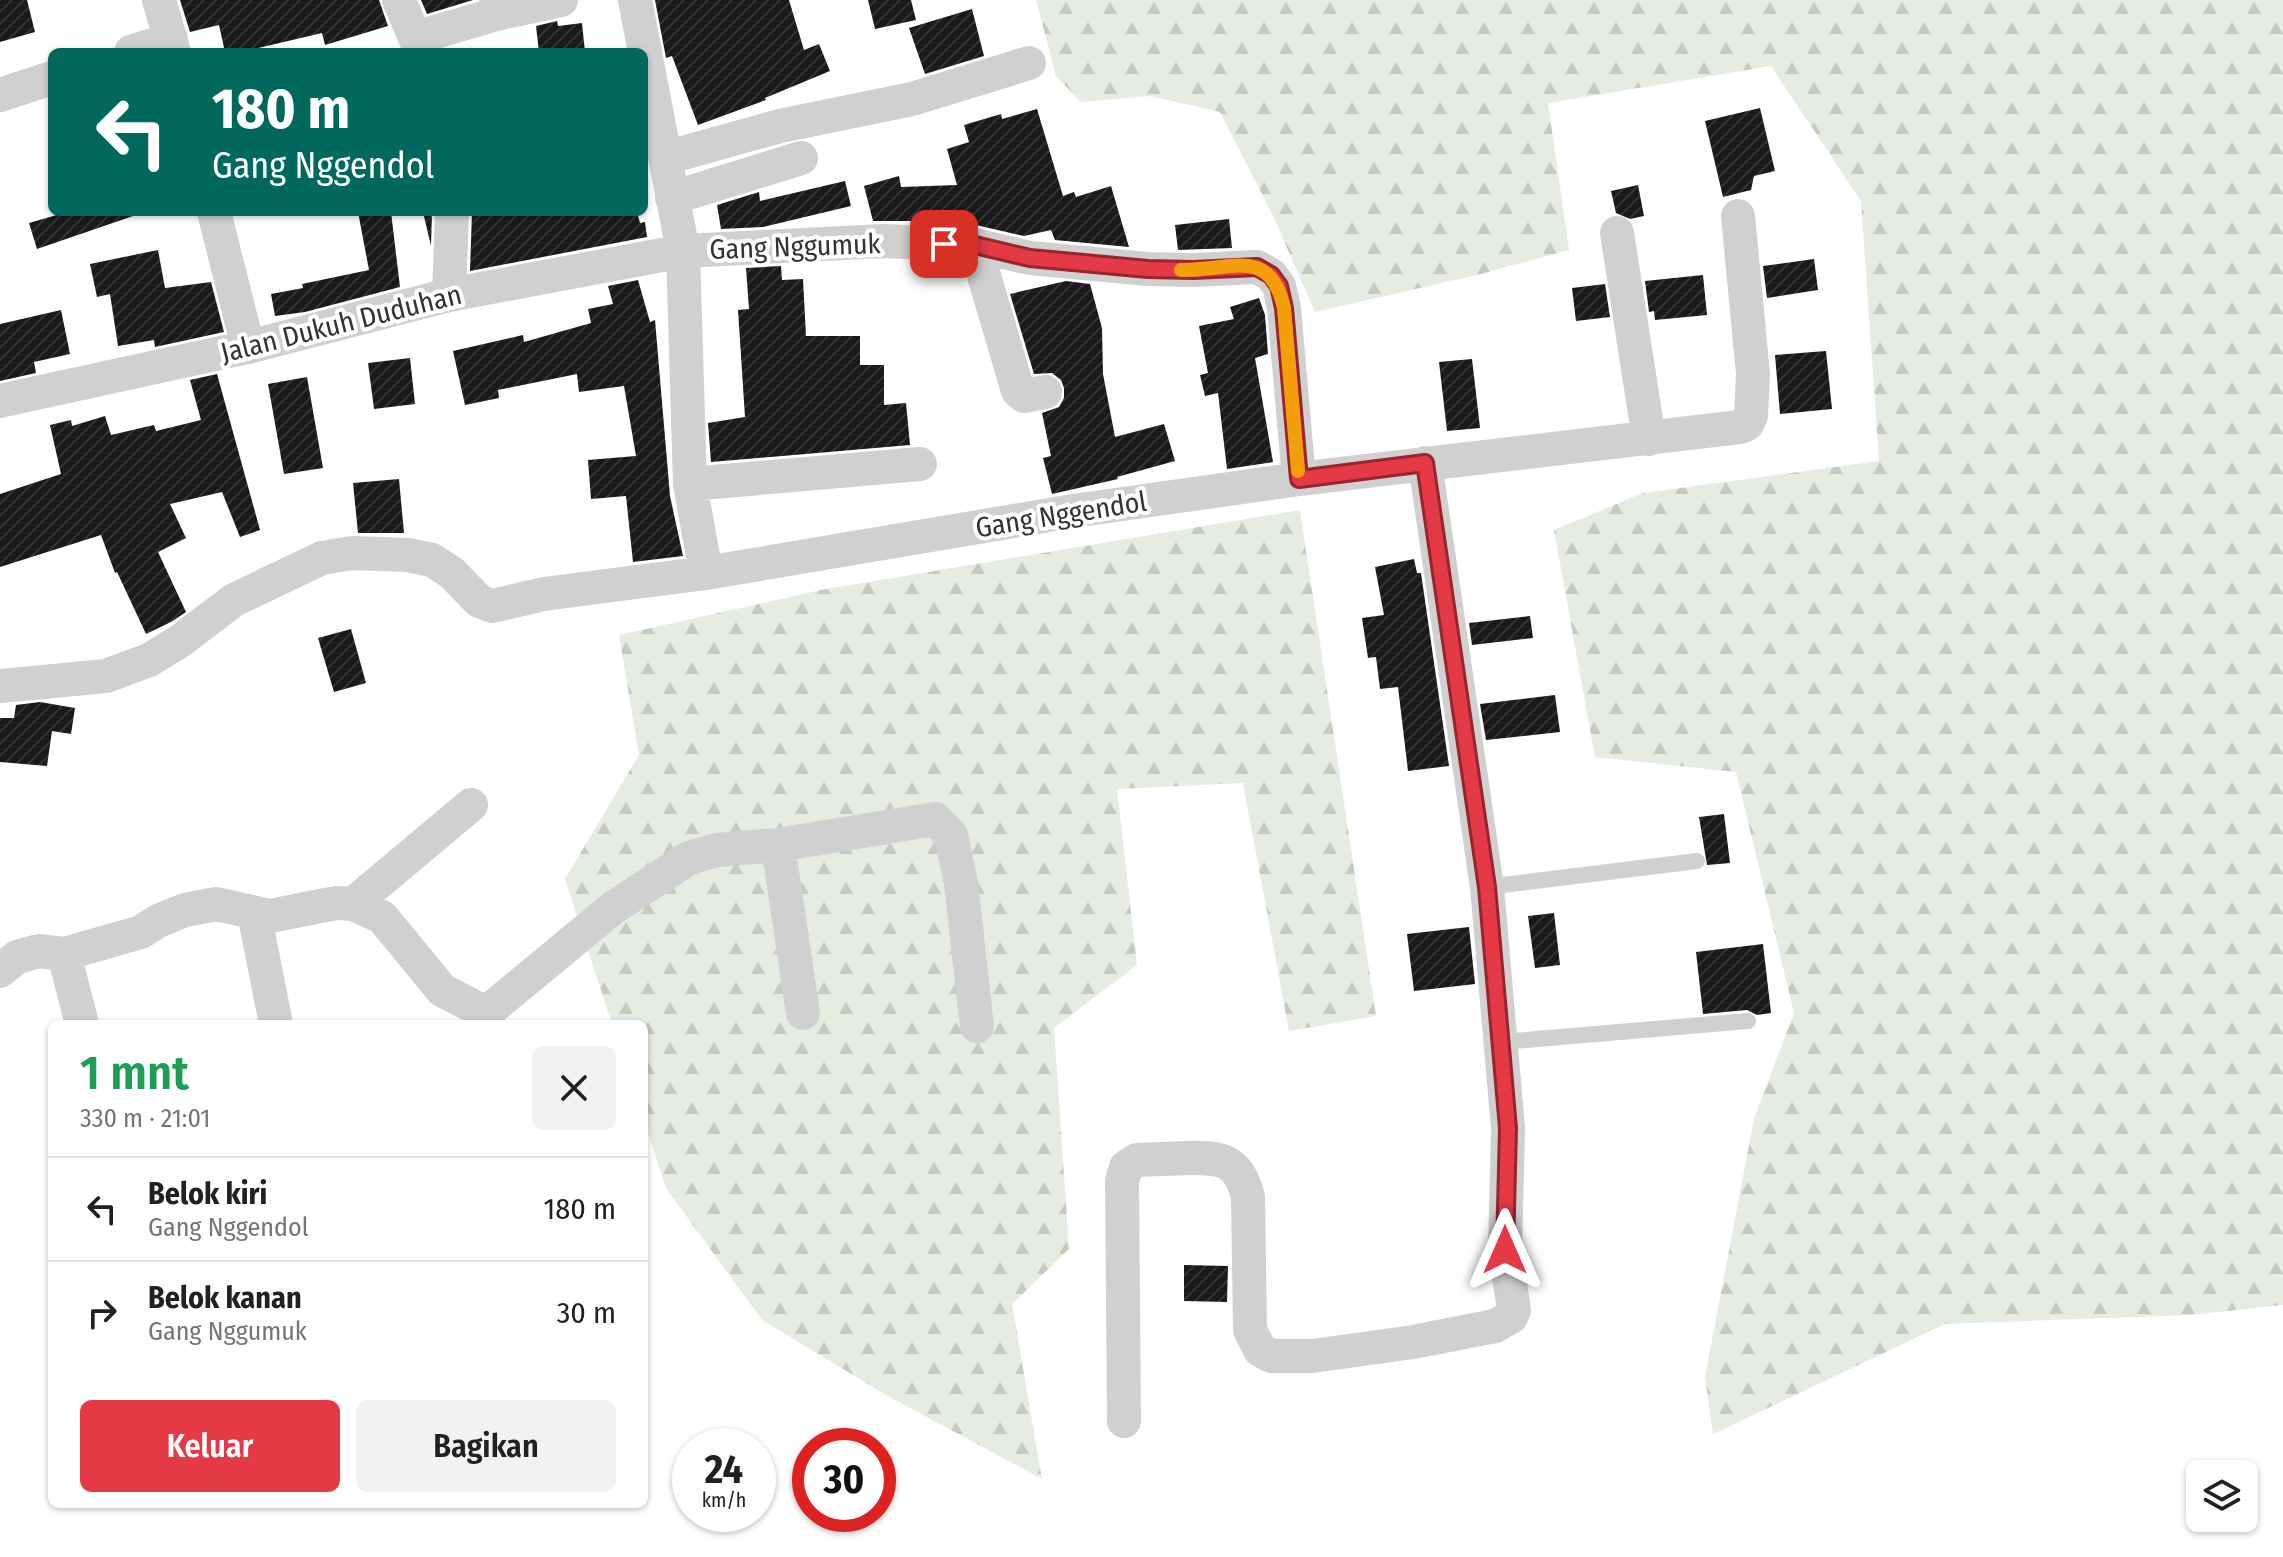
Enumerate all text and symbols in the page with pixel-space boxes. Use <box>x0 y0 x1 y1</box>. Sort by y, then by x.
text: 180 m <box>212 76 350 143</box>
icon: left <box>80 80 184 184</box>
text: Gang Nggendol <box>212 144 434 188</box>
pin <box>910 210 978 278</box>
icon: arrive <box>922 222 966 266</box>
street label: Gang Nggumuk <box>709 227 882 266</box>
street label: Jalan Dukuh Duduhan <box>217 278 465 369</box>
street label: Gang Nggendol <box>973 485 1149 544</box>
text: 1 mnt <box>80 1044 189 1102</box>
button: close <box>532 1046 616 1130</box>
text: 330 m · 21:01 <box>80 1103 210 1134</box>
text: Belok kiri <box>148 1176 267 1212</box>
icon: left <box>80 1187 124 1231</box>
text: 180 m <box>544 1191 616 1227</box>
position arrow <box>1463 1208 1547 1292</box>
text: Gang Nggendol <box>148 1212 309 1243</box>
text: Belok kanan <box>148 1280 302 1316</box>
icon: right <box>80 1291 124 1335</box>
text: 30 m <box>557 1295 616 1331</box>
text: Gang Nggumuk <box>148 1316 307 1347</box>
button: Keluar <box>80 1400 340 1492</box>
button: Bagikan <box>356 1400 616 1492</box>
speed limit sign: 30 <box>792 1428 896 1532</box>
text: 24 <box>705 1446 743 1494</box>
map controls <box>2186 1460 2258 1532</box>
button: layers <box>2186 1460 2258 1532</box>
text: km/h <box>702 1488 746 1512</box>

